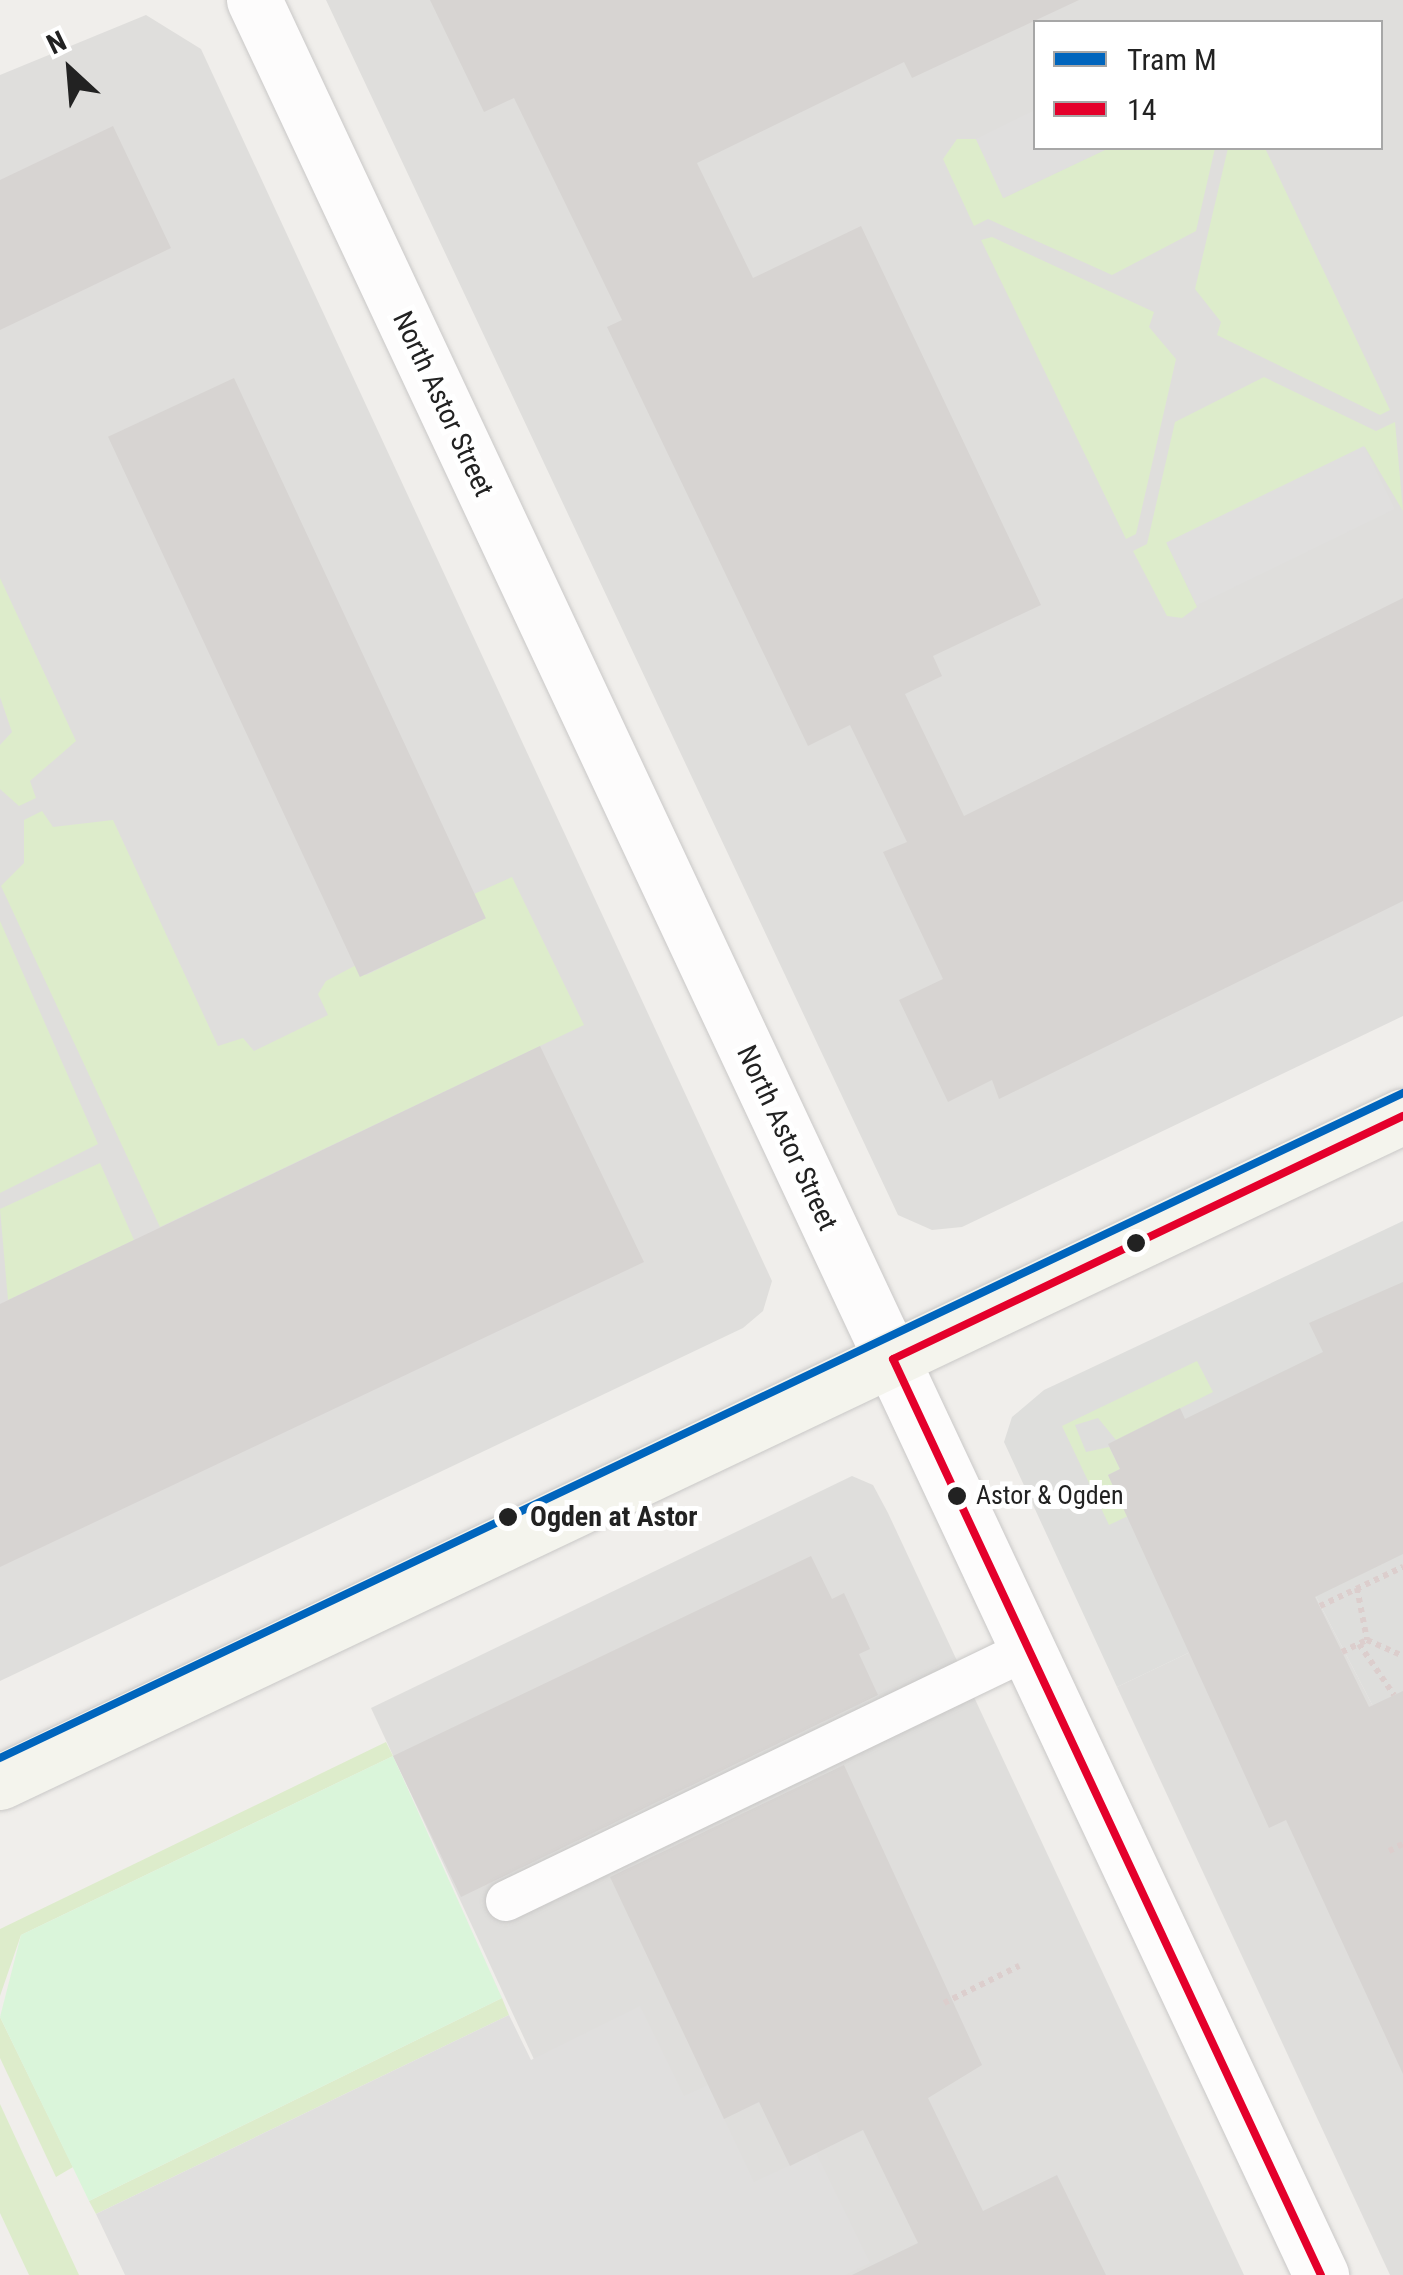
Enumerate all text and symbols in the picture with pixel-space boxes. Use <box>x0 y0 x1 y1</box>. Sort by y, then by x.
north arrow <box>20 20 120 120</box>
legend <box>1033 20 1383 150</box>
text: N <box>42 24 72 61</box>
text: Tram M <box>1127 42 1217 77</box>
text: 14 <box>1127 92 1157 127</box>
street label: North Astor Street <box>385 306 501 502</box>
street label: North Astor Street <box>729 1040 845 1236</box>
unlabelled marker <box>1126 1233 1146 1253</box>
place label: Astor & Ogden <box>976 1480 1123 1512</box>
marker: Astor & Ogden <box>947 1486 967 1506</box>
place label: Ogden at Astor <box>530 1500 698 1534</box>
marker: Ogden at Astor <box>495 1504 521 1530</box>

